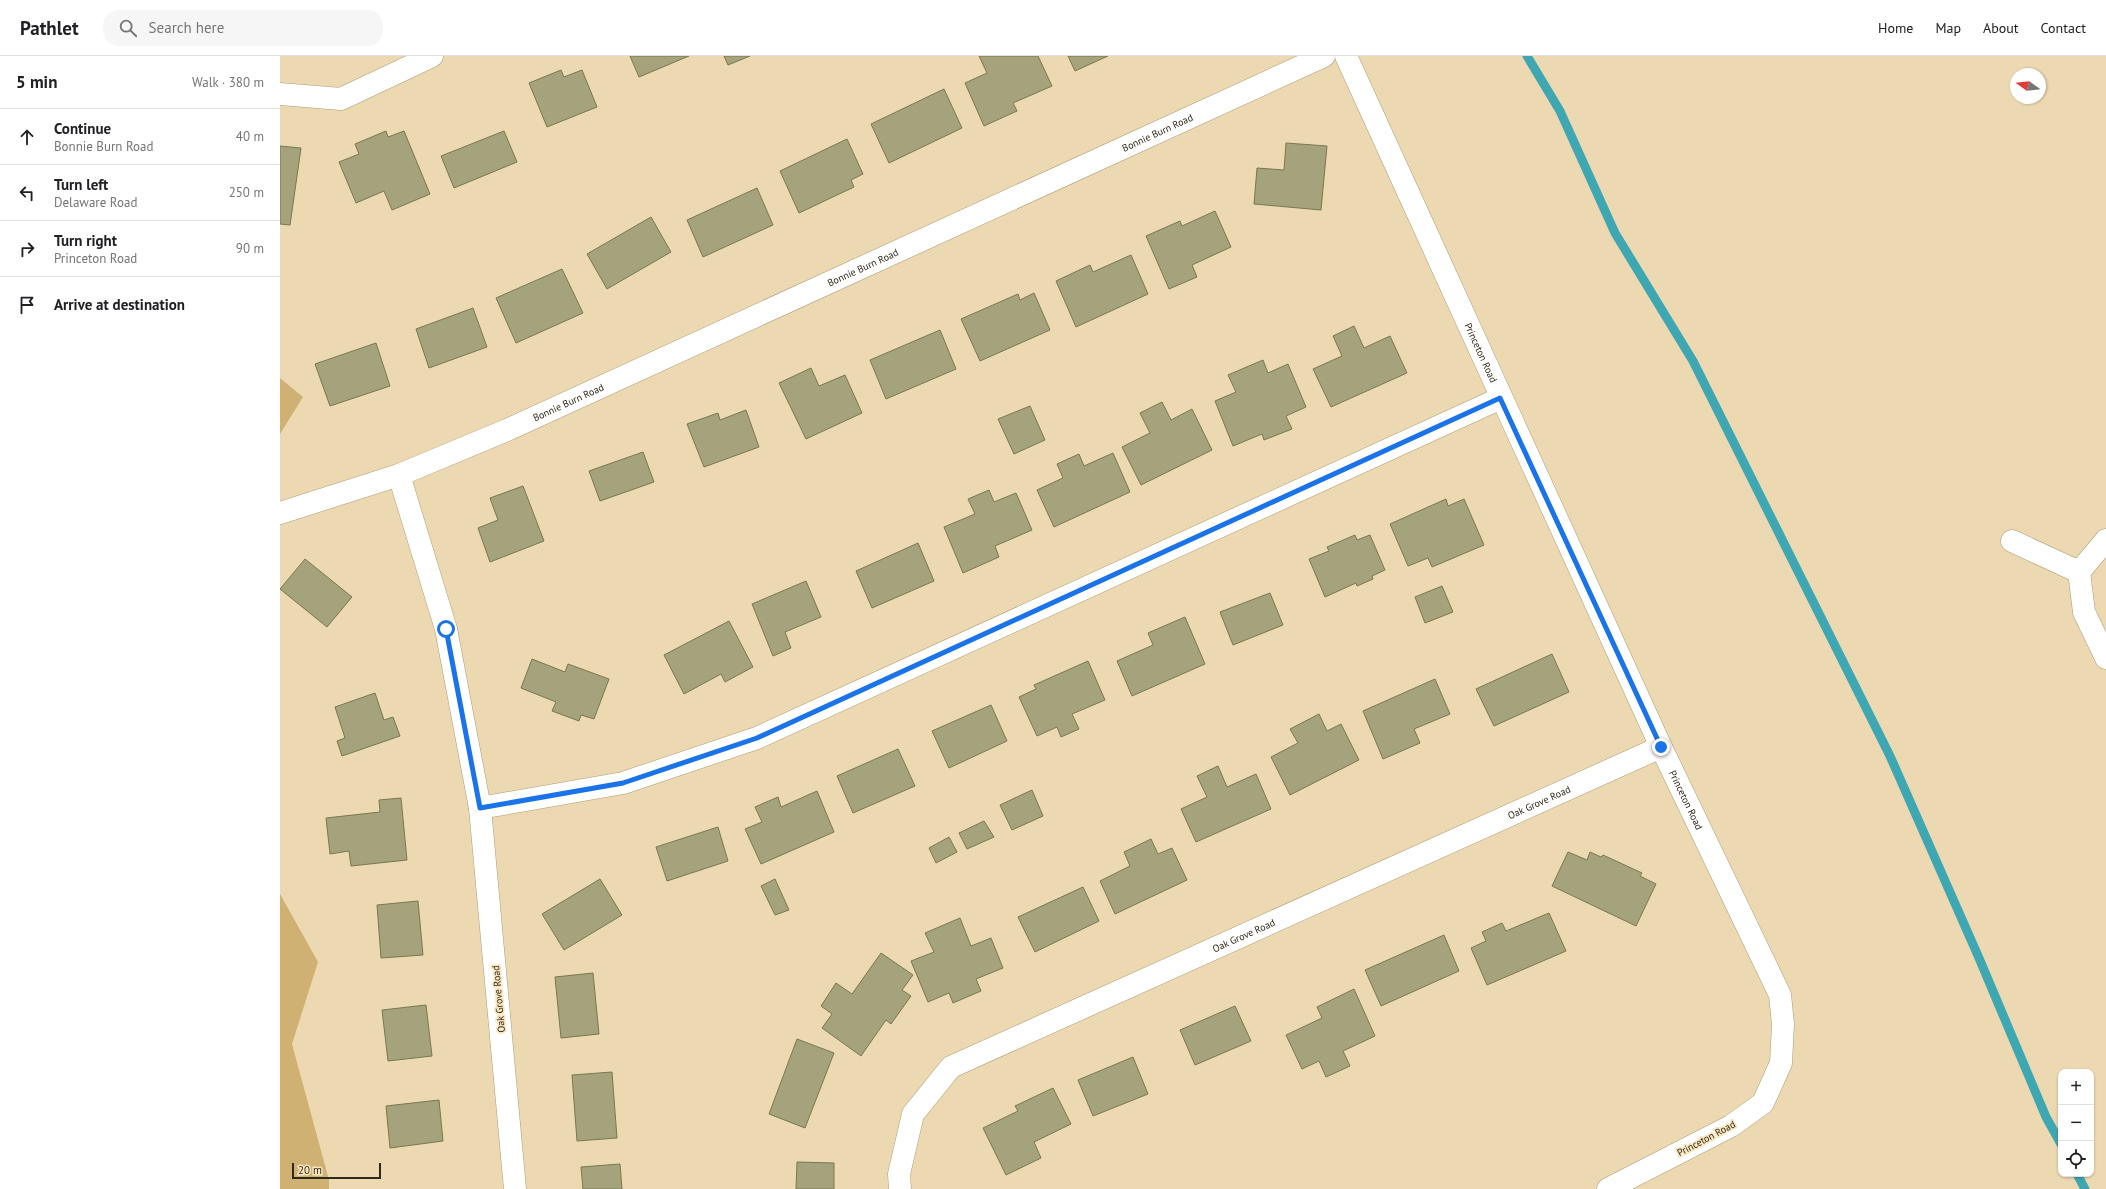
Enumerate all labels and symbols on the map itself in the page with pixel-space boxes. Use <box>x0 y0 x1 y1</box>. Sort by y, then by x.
north arrow <box>2010 68 2046 104</box>
street label: Bonnie Burn Road <box>1120 111 1195 155</box>
street label: Bonnie Burn Road <box>825 246 900 289</box>
street label: Princeton Road <box>1462 321 1500 385</box>
street label: Bonnie Burn Road <box>531 381 606 424</box>
route start <box>437 620 455 638</box>
route end <box>1652 738 1670 756</box>
street label: Princeton Road <box>1666 768 1706 832</box>
street label: Oak Grove Road <box>1506 783 1573 822</box>
street label: Oak Grove Road <box>1210 916 1277 955</box>
street label: Oak Grove Road <box>489 965 508 1033</box>
street label: Princeton Road <box>1675 1118 1738 1159</box>
scale bar <box>292 1161 381 1180</box>

